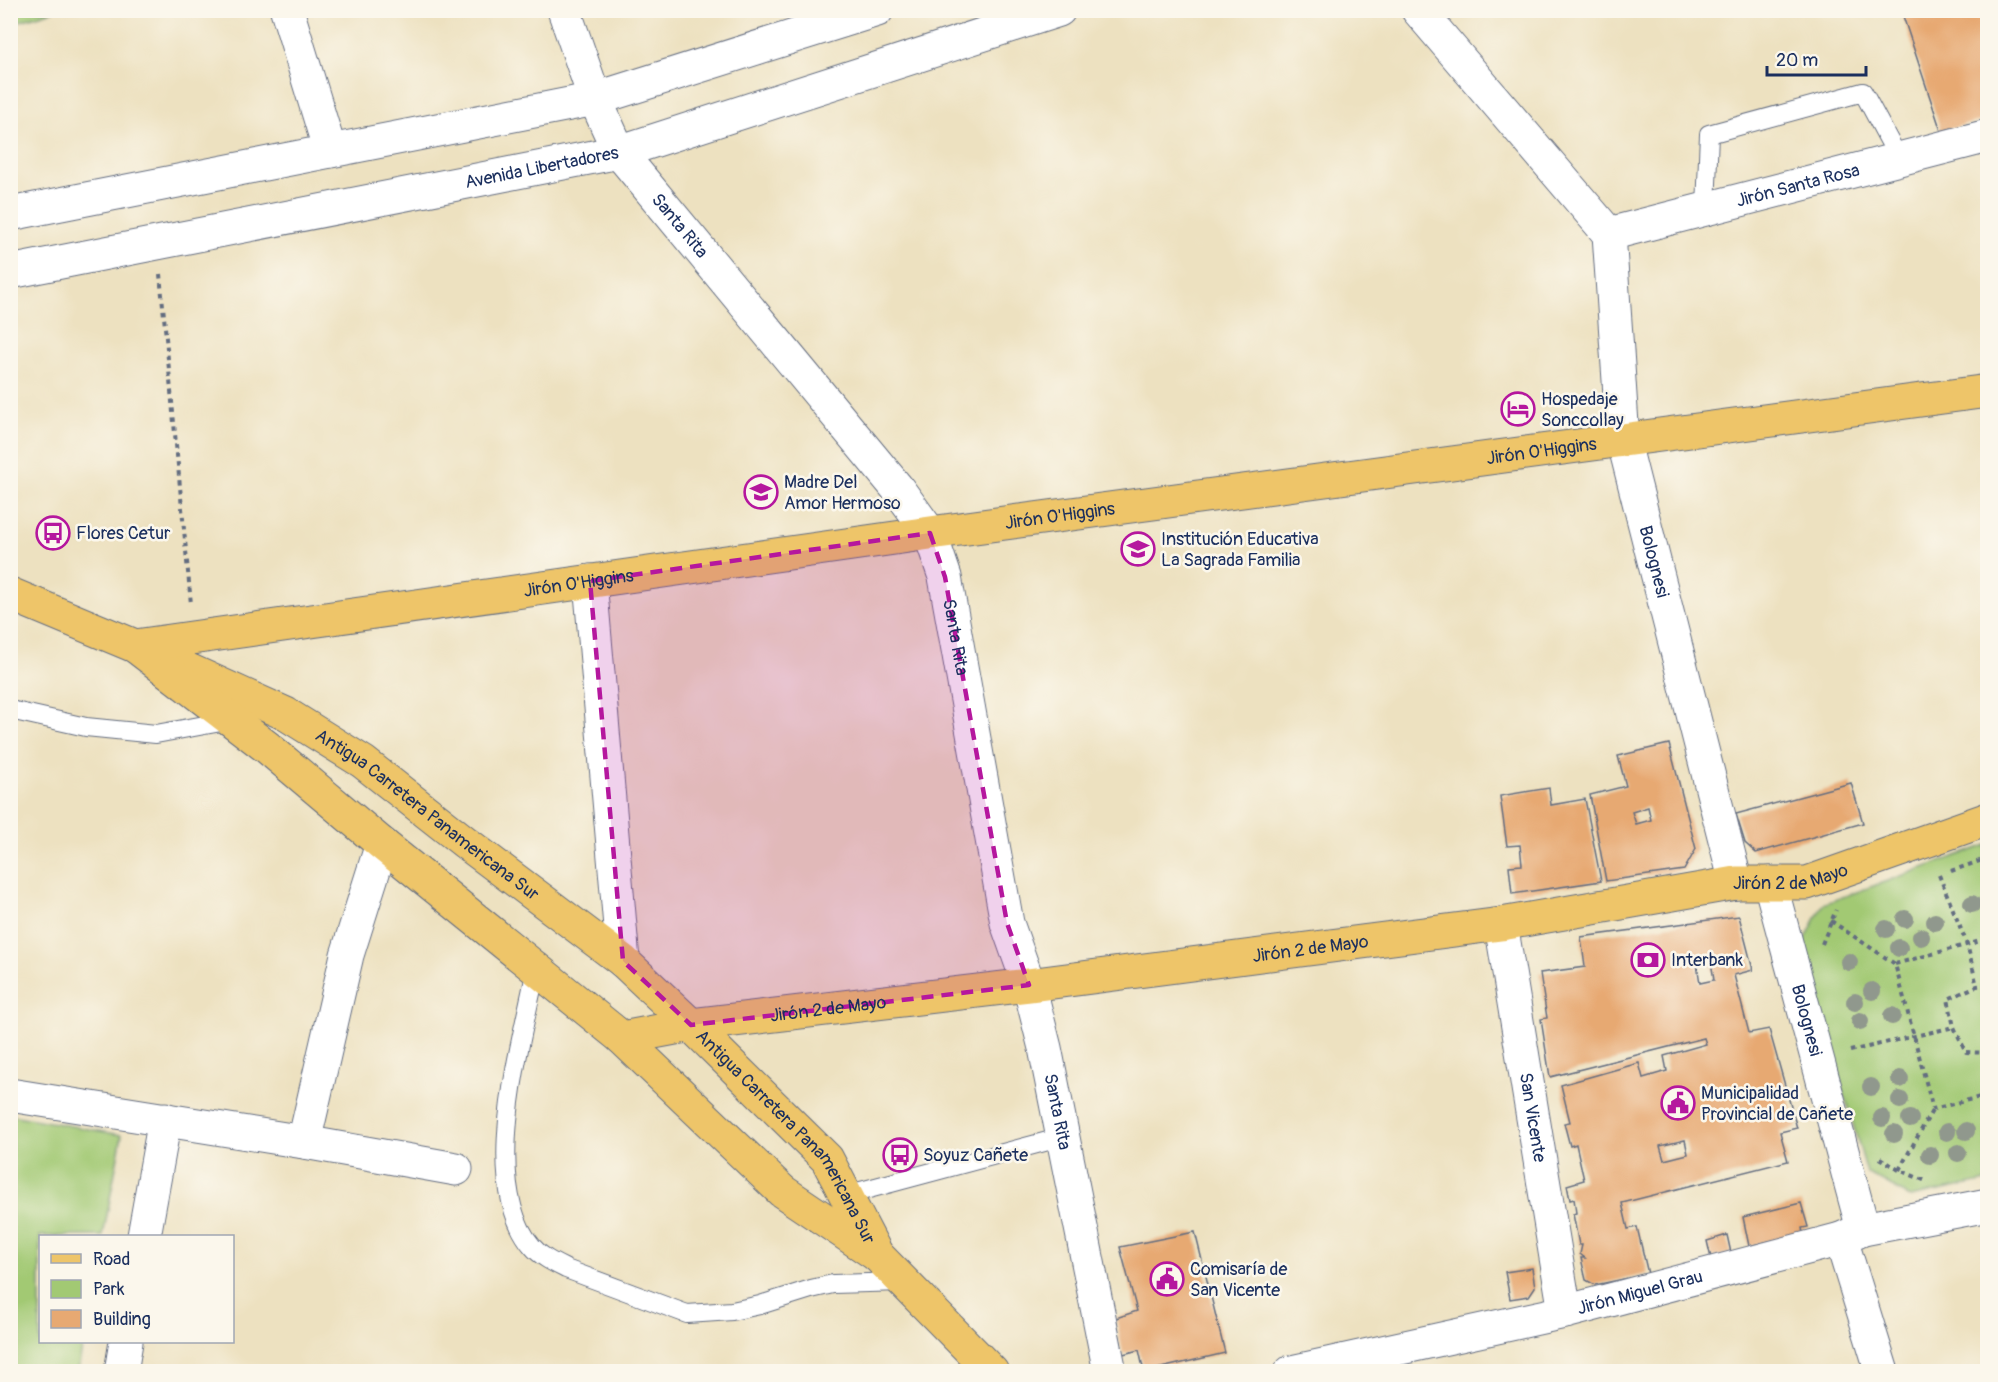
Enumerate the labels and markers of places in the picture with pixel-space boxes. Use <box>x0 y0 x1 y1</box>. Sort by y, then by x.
place label: Hospedaje Sonccollay <box>1541 388 1624 432</box>
hotel icon: Hospedaje Sonccollay <box>1500 391 1536 427</box>
place label: Madre Del Amor Hermoso <box>784 471 901 515</box>
school or university icon: Madre Del Amor Hermoso <box>743 474 779 510</box>
bus stop icon: Flores Cetur <box>35 515 71 551</box>
place label: Flores Cetur <box>76 522 171 545</box>
place label: Institución Educativa La Sagrada Familia <box>1161 528 1319 572</box>
school or university icon: Institución Educativa La Sagrada Familia <box>1120 531 1156 567</box>
bank icon: Interbank <box>1630 942 1666 978</box>
place label: Interbank <box>1671 949 1743 972</box>
place label: Municipalidad Provincial de Cañete <box>1701 1082 1853 1126</box>
public building icon: Municipalidad Provincial de Cañete <box>1660 1085 1696 1121</box>
bus stop icon: Soyuz Cañete <box>882 1137 918 1173</box>
place label: Soyuz Cañete <box>923 1144 1028 1167</box>
place label: Comisaría de San Vicente <box>1190 1258 1288 1302</box>
public building icon: Comisaría de San Vicente <box>1149 1261 1185 1297</box>

